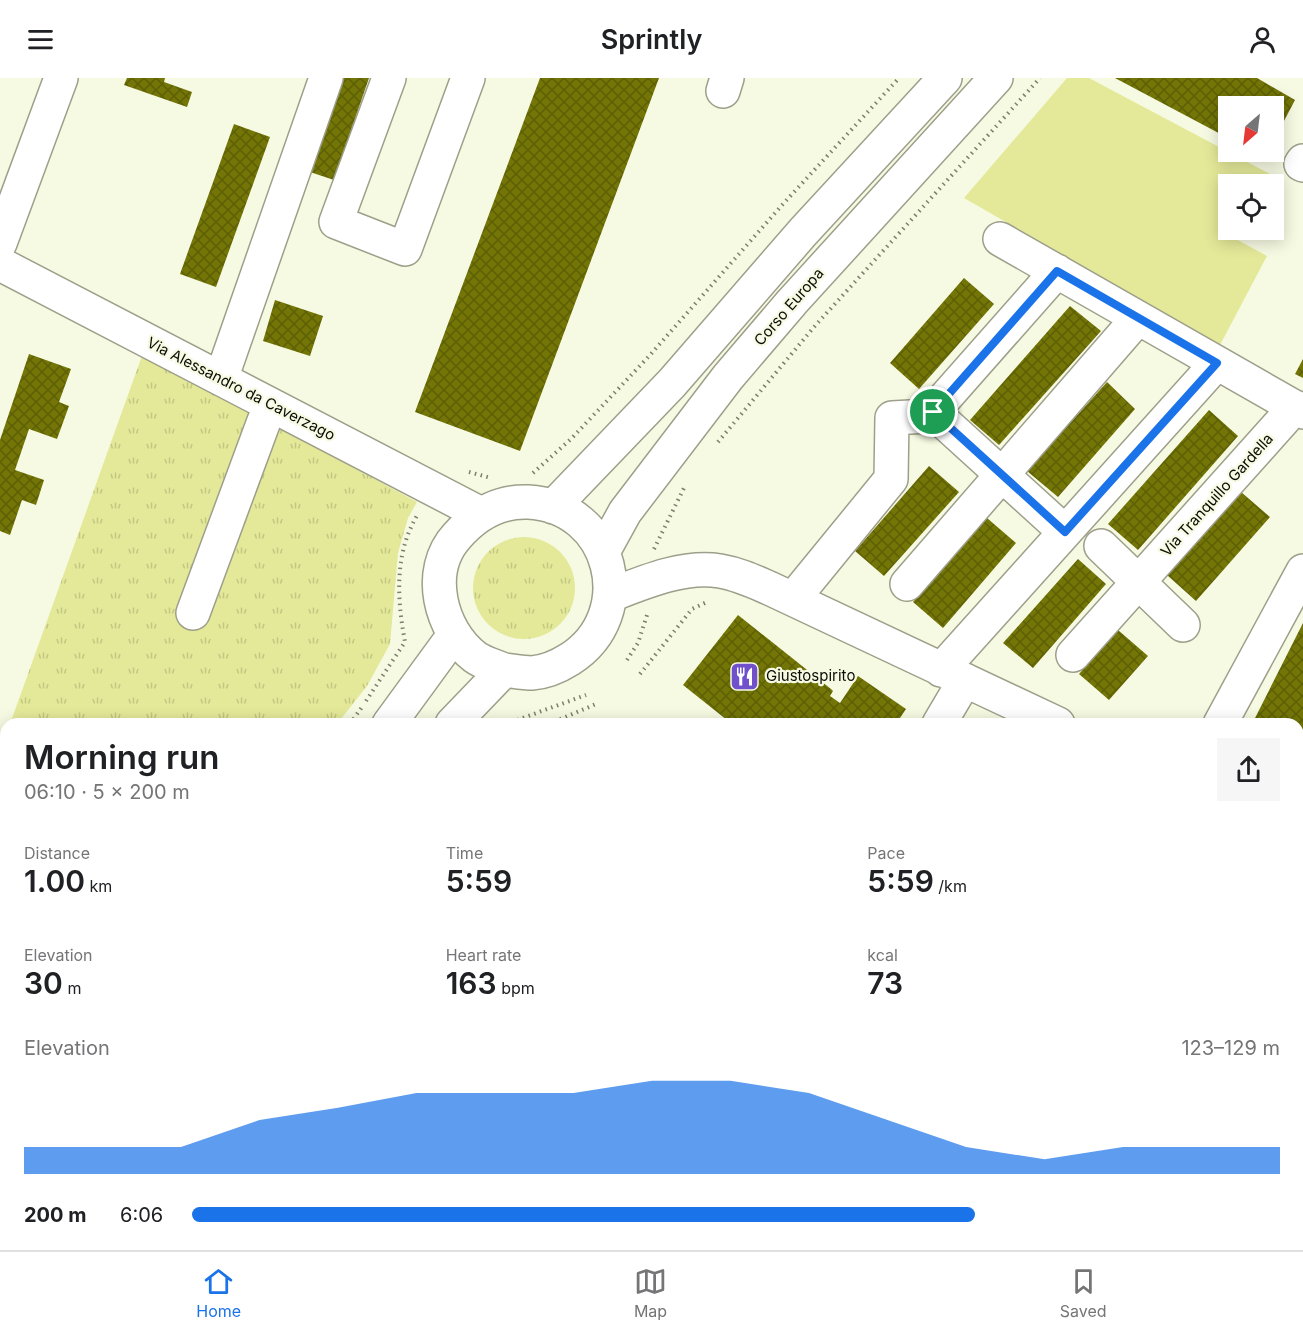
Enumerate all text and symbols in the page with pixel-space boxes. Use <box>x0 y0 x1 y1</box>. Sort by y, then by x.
icon: menu <box>24 23 57 56</box>
text: Sprintly <box>601 23 702 56</box>
icon: person <box>1246 23 1279 56</box>
north arrow <box>1218 96 1284 162</box>
map controls <box>1218 96 1284 240</box>
button: locate <box>1218 174 1284 240</box>
street label: Corso Europa <box>750 264 828 349</box>
street label: Via Alessandro da Caverzago <box>144 333 339 444</box>
pin <box>907 386 958 437</box>
icon: arrive <box>916 395 949 428</box>
street label: Via Tranquillo Gardella <box>1156 429 1277 560</box>
restaurant icon: Giustospirito <box>729 660 761 692</box>
place label: Giustospirito <box>766 666 855 685</box>
text: Morning run <box>24 737 219 777</box>
button: share <box>1217 738 1280 801</box>
text: 06:10 · 5 × 200 m <box>24 780 190 804</box>
text: Distance <box>24 843 90 863</box>
text: Time <box>446 843 483 863</box>
text: Pace <box>867 843 905 863</box>
text: 1.00 <box>24 863 85 899</box>
text: 5:59 <box>446 863 512 899</box>
text: 5:59 <box>867 863 934 899</box>
text: km <box>85 876 112 896</box>
text: /km <box>934 876 967 896</box>
text: Elevation <box>24 945 93 965</box>
text: Heart rate <box>446 945 521 965</box>
text: kcal <box>867 945 898 965</box>
text: 30 <box>24 965 63 1001</box>
text: 163 <box>446 965 497 1001</box>
text: 73 <box>867 965 903 1001</box>
text: m <box>63 978 81 998</box>
text: bpm <box>497 978 535 998</box>
text: Elevation <box>24 1036 110 1060</box>
text: 123–129 m <box>1181 1036 1280 1060</box>
text: 200 m <box>24 1203 87 1227</box>
text: 6:06 <box>120 1203 163 1227</box>
tab: Home <box>196 1265 241 1321</box>
tab: Map <box>634 1265 667 1321</box>
tab: Saved <box>1060 1265 1107 1321</box>

